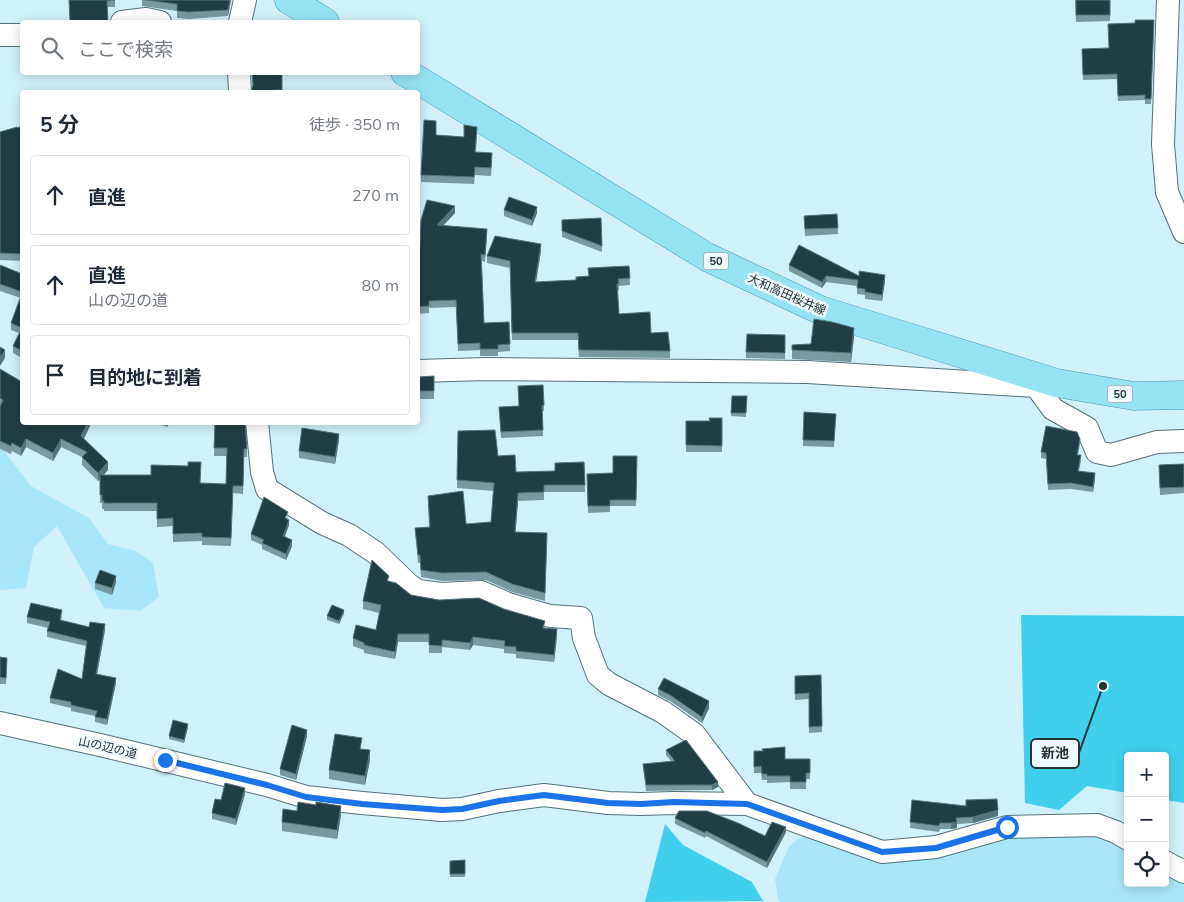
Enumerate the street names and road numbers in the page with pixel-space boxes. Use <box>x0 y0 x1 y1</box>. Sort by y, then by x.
road number: 50 <box>704 252 728 270</box>
street label: 大和高田桜井線 <box>746 270 828 318</box>
road number: 50 <box>1108 386 1132 402</box>
street label: 山の辺の道 <box>77 733 139 761</box>

